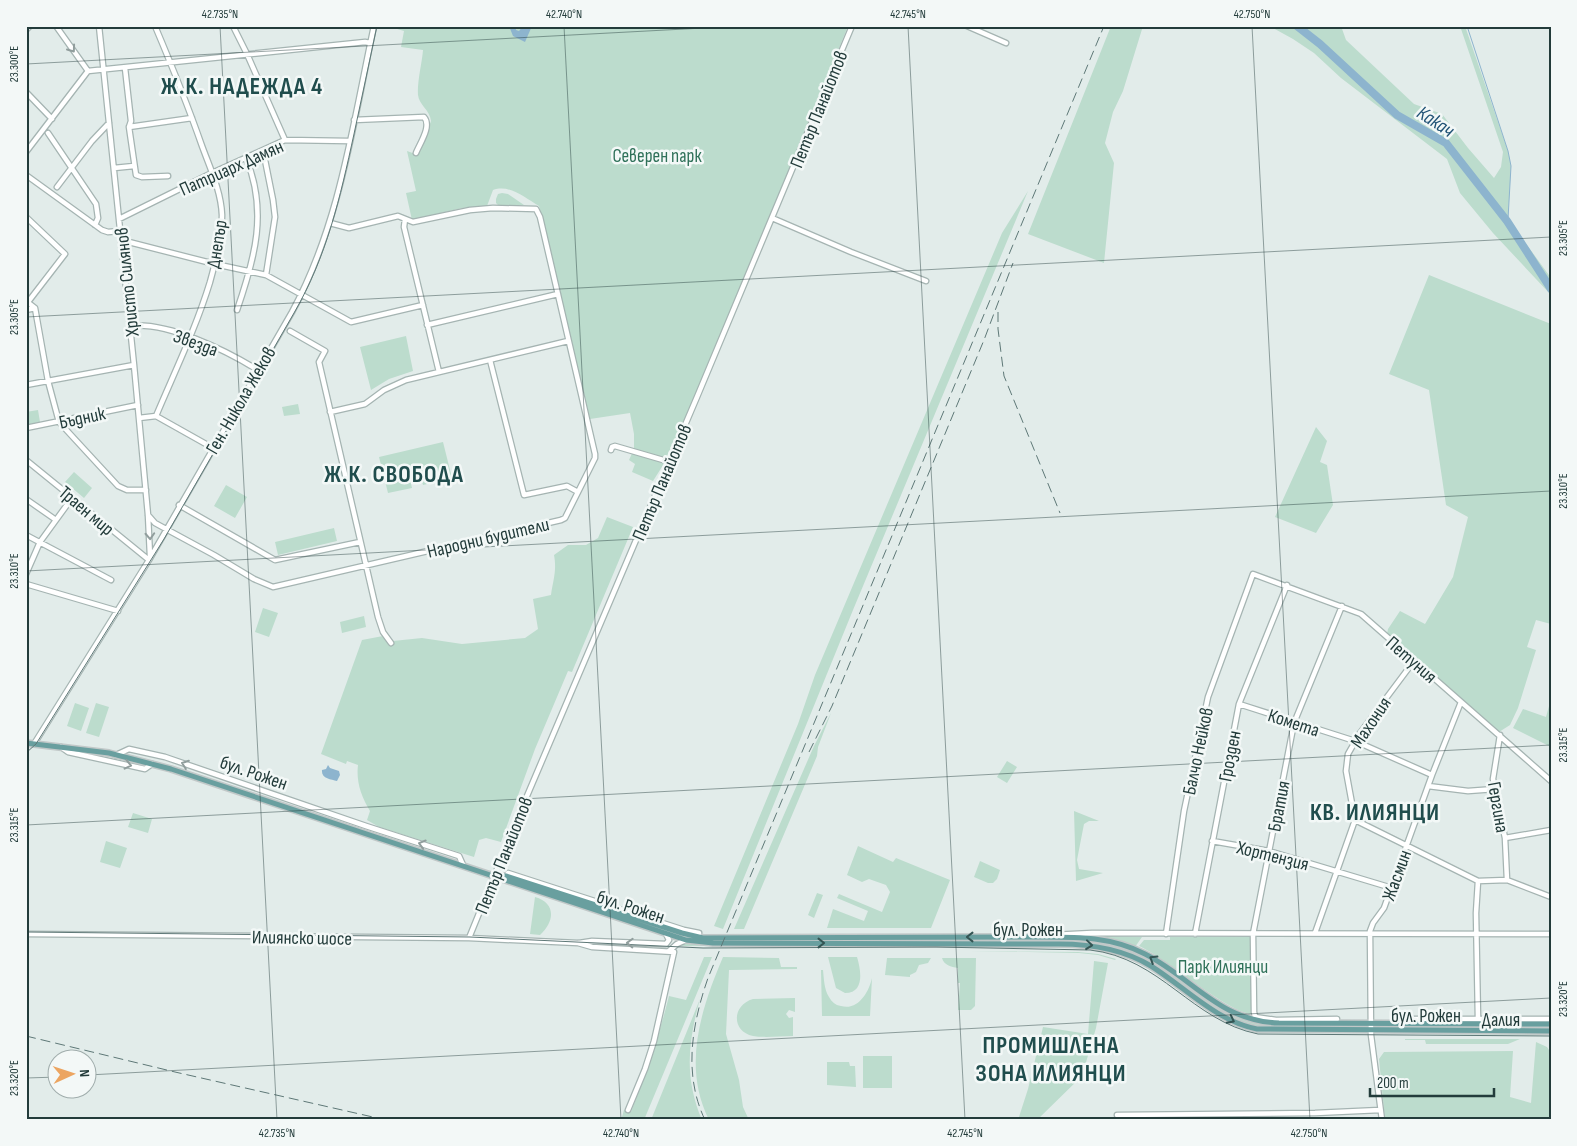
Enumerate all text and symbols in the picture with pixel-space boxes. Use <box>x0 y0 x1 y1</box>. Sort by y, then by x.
text: 42.735°N <box>202 7 238 22</box>
text: 42.740°N <box>546 7 582 22</box>
text: 42.745°N <box>890 7 926 22</box>
text: 42.750°N <box>1234 7 1270 22</box>
one-way arrow <box>66 43 75 53</box>
text: 23.300°E <box>7 46 22 82</box>
street label: Петър Панайотов <box>785 48 853 171</box>
district label: Ж.К. НАДЕЖДА 4 <box>161 72 323 101</box>
water label: Какач <box>1412 101 1459 143</box>
street label: Патриарх Дамян <box>176 135 287 201</box>
park label: Северен парк <box>612 145 702 168</box>
street label: Днепър <box>202 218 233 270</box>
text: 23.305°E <box>1556 220 1571 256</box>
street label: Христо Силянов <box>110 226 145 338</box>
text: 23.305°E <box>7 299 22 335</box>
street label: Звезда <box>170 325 221 362</box>
street label: Ген. Никола Жеков <box>201 343 281 459</box>
street label: Бъдник <box>57 402 108 435</box>
street label: Петър Панайотов <box>628 421 697 544</box>
district label: Ж.К. СВОБОДА <box>324 460 464 489</box>
text: 23.310°E <box>1556 473 1571 509</box>
street label: Траен мир <box>54 481 118 541</box>
street label: Народни будители <box>425 513 552 564</box>
one-way arrow <box>144 532 155 540</box>
text: 23.310°E <box>7 553 22 589</box>
street label: Петуния <box>1381 632 1441 689</box>
street label: Махония <box>1346 693 1397 753</box>
street label: Комета <box>1265 704 1322 743</box>
street label: Балчо Нейков <box>1178 706 1219 797</box>
text: 23.315°E <box>1556 728 1571 762</box>
street label: Грозден <box>1214 729 1247 784</box>
street label: бул. Рожен <box>217 751 290 796</box>
one-way arrow <box>124 759 133 770</box>
one-way arrow <box>181 760 190 770</box>
street label: Братия <box>1263 779 1296 834</box>
street label: Гергина <box>1482 780 1513 835</box>
street label: Петър Панайотов <box>470 794 538 917</box>
district label: КВ. ИЛИЯНЦИ <box>1310 798 1440 827</box>
text: 23.315°E <box>7 808 22 842</box>
street label: Хортензия <box>1233 836 1311 876</box>
one-way arrow <box>418 839 426 849</box>
street label: Жасмин <box>1378 847 1417 904</box>
street label: бул. Рожен <box>594 886 667 929</box>
street label: бул. Рожен <box>993 919 1063 942</box>
street label: Илиянско шосе <box>252 926 352 951</box>
one-way arrow <box>966 932 974 942</box>
one-way arrow <box>626 937 634 948</box>
one-way arrow <box>818 938 826 948</box>
one-way arrow <box>1085 939 1093 950</box>
one-way arrow <box>1149 955 1158 965</box>
park label: Парк Илиянци <box>1178 956 1268 979</box>
text: 23.320°E <box>1556 981 1571 1017</box>
street label: бул. Рожен <box>1391 1005 1461 1028</box>
street label: Далия <box>1482 1009 1520 1032</box>
one-way arrow <box>1226 1013 1235 1024</box>
district label: ПРОМИШЛЕНА ЗОНА ИЛИЯНЦИ <box>976 1031 1126 1088</box>
north arrow <box>48 1048 98 1098</box>
text: 23.320°E <box>7 1060 22 1096</box>
scale bar <box>1370 1066 1493 1098</box>
text: N <box>76 1069 93 1078</box>
text: 200 m <box>1377 1074 1409 1093</box>
text: 42.735°N <box>259 1126 295 1141</box>
text: 42.740°N <box>603 1126 639 1141</box>
text: 42.745°N <box>947 1126 983 1141</box>
text: 42.750°N <box>1291 1126 1327 1141</box>

